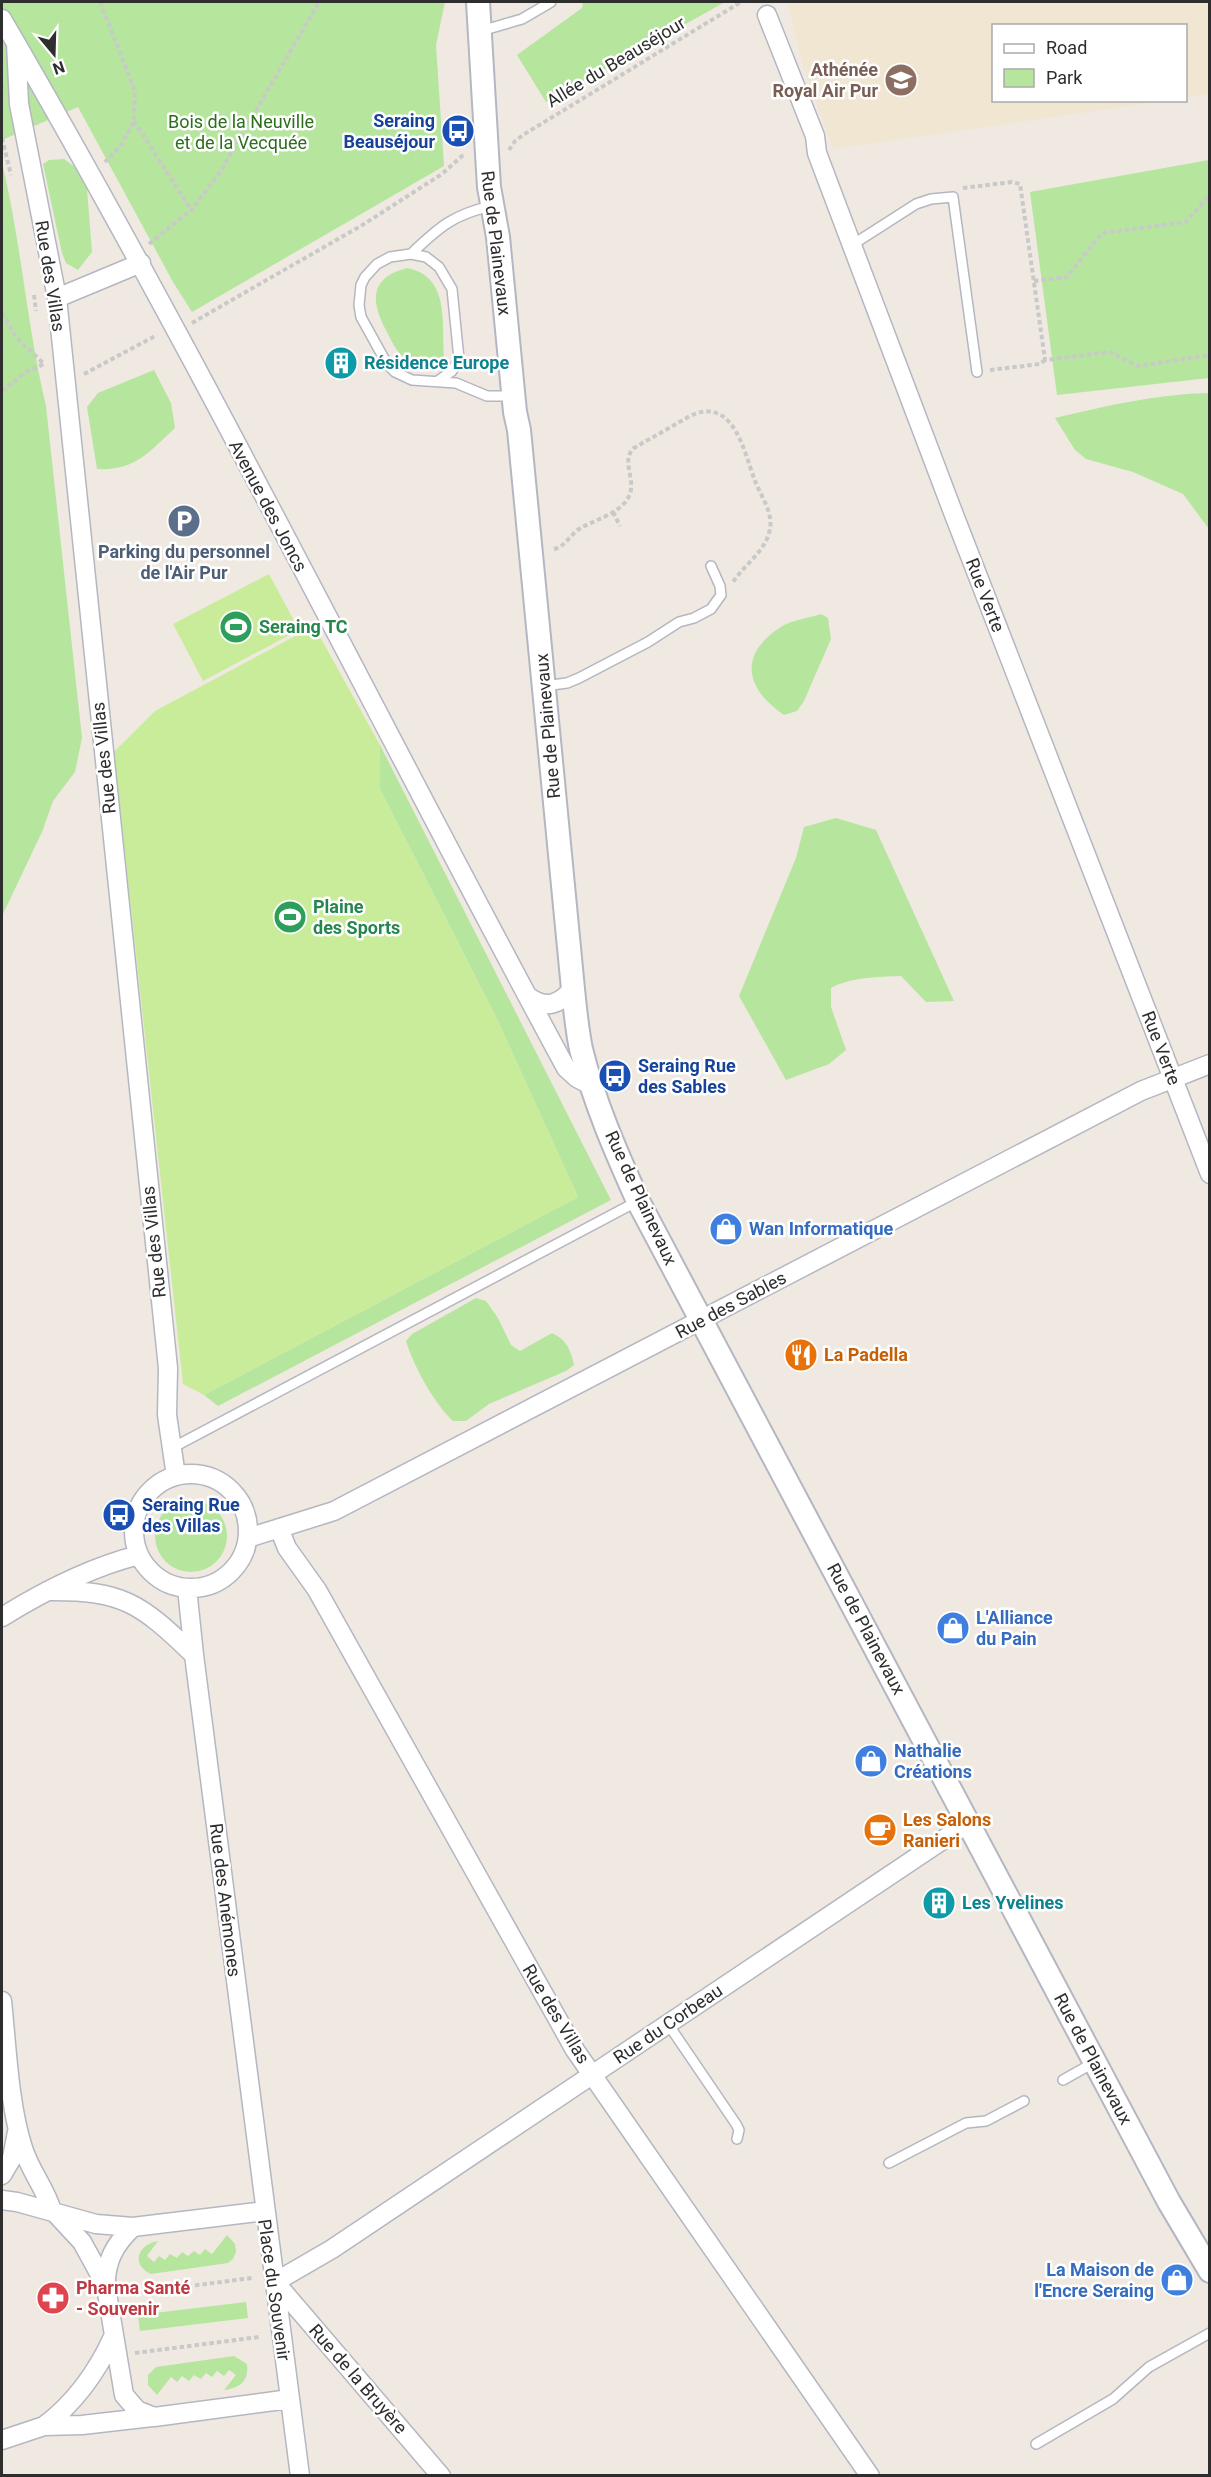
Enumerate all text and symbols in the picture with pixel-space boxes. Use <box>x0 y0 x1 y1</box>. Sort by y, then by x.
street label: Allée du Beauséjour <box>542 12 689 111</box>
north arrow <box>24 24 84 84</box>
legend <box>992 24 1187 102</box>
text: Road <box>1046 37 1087 58</box>
text: N <box>50 57 67 79</box>
place label: Athénée Royal Air Pur <box>772 59 878 101</box>
school or university icon: Athénée Royal Air Pur <box>883 62 919 98</box>
text: Park <box>1046 67 1083 88</box>
place label: Seraing Beauséjour <box>344 110 435 152</box>
park label: Bois de la Neuville et de la Vecquée <box>168 111 314 153</box>
bus stop icon: Seraing Beauséjour <box>440 113 476 149</box>
street label: Rue de Plainevaux <box>477 169 516 317</box>
street label: Rue des Villas <box>31 219 70 333</box>
building icon: Résidence Europe <box>323 345 359 381</box>
place label: Résidence Europe <box>364 352 509 373</box>
street label: Avenue des Joncs <box>225 437 312 575</box>
parking icon: Parking du personnel de l'Air Pur <box>166 503 202 539</box>
place label: Parking du personnel de l'Air Pur <box>98 541 270 583</box>
street label: Rue Verte <box>962 555 1009 635</box>
sports icon: Seraing TC <box>218 609 254 645</box>
place label: Seraing TC <box>259 616 348 637</box>
street label: Rue de Plainevaux <box>531 652 564 800</box>
street label: Rue des Villas <box>87 701 120 815</box>
place label: Plaine des Sports <box>313 896 400 938</box>
sports icon: Plaine des Sports <box>272 899 308 935</box>
street label: Rue Verte <box>1138 1008 1185 1088</box>
place label: Seraing Rue des Sables <box>638 1055 736 1097</box>
bus stop icon: Seraing Rue des Sables <box>597 1058 633 1094</box>
street label: Rue de Plainevaux <box>601 1127 682 1268</box>
street label: Rue des Villas <box>137 1185 170 1299</box>
shop icon: Wan Informatique <box>708 1211 744 1247</box>
place label: Wan Informatique <box>749 1218 894 1239</box>
street label: Rue des Sables <box>672 1267 790 1343</box>
restaurant icon: La Padella <box>783 1337 819 1373</box>
place label: La Padella <box>824 1344 908 1365</box>
place label: Seraing Rue des Villas <box>142 1494 240 1536</box>
bus stop icon: Seraing Rue des Villas <box>101 1497 137 1533</box>
street label: Rue de Plainevaux <box>823 1560 910 1698</box>
place label: L'Alliance du Pain <box>976 1607 1053 1649</box>
shop icon: L'Alliance du Pain <box>935 1610 971 1646</box>
place label: Nathalie Créations <box>894 1740 972 1782</box>
shop icon: Nathalie Créations <box>853 1743 889 1779</box>
place label: Les Salons Ranieri <box>903 1809 991 1851</box>
cafe icon: Les Salons Ranieri <box>862 1812 898 1848</box>
street label: Rue des Anémones <box>206 1822 245 1978</box>
building icon: Les Yvelines <box>921 1885 957 1921</box>
place label: Les Yvelines <box>962 1892 1063 1913</box>
street label: Rue des Villas <box>519 1960 594 2067</box>
street label: Rue du Corbeau <box>609 1979 726 2068</box>
street label: Rue de Plainevaux <box>1050 1990 1137 2128</box>
street label: Place du Souvenir <box>254 2218 295 2362</box>
place label: La Maison de l'Encre Seraing <box>1034 2259 1154 2301</box>
shop icon: La Maison de l'Encre Seraing <box>1159 2262 1195 2298</box>
place label: Pharma Santé - Souvenir <box>76 2277 191 2319</box>
pharmacy icon: Pharma Santé - Souvenir <box>35 2280 71 2316</box>
street label: Rue de la Bruyère <box>305 2320 412 2438</box>

